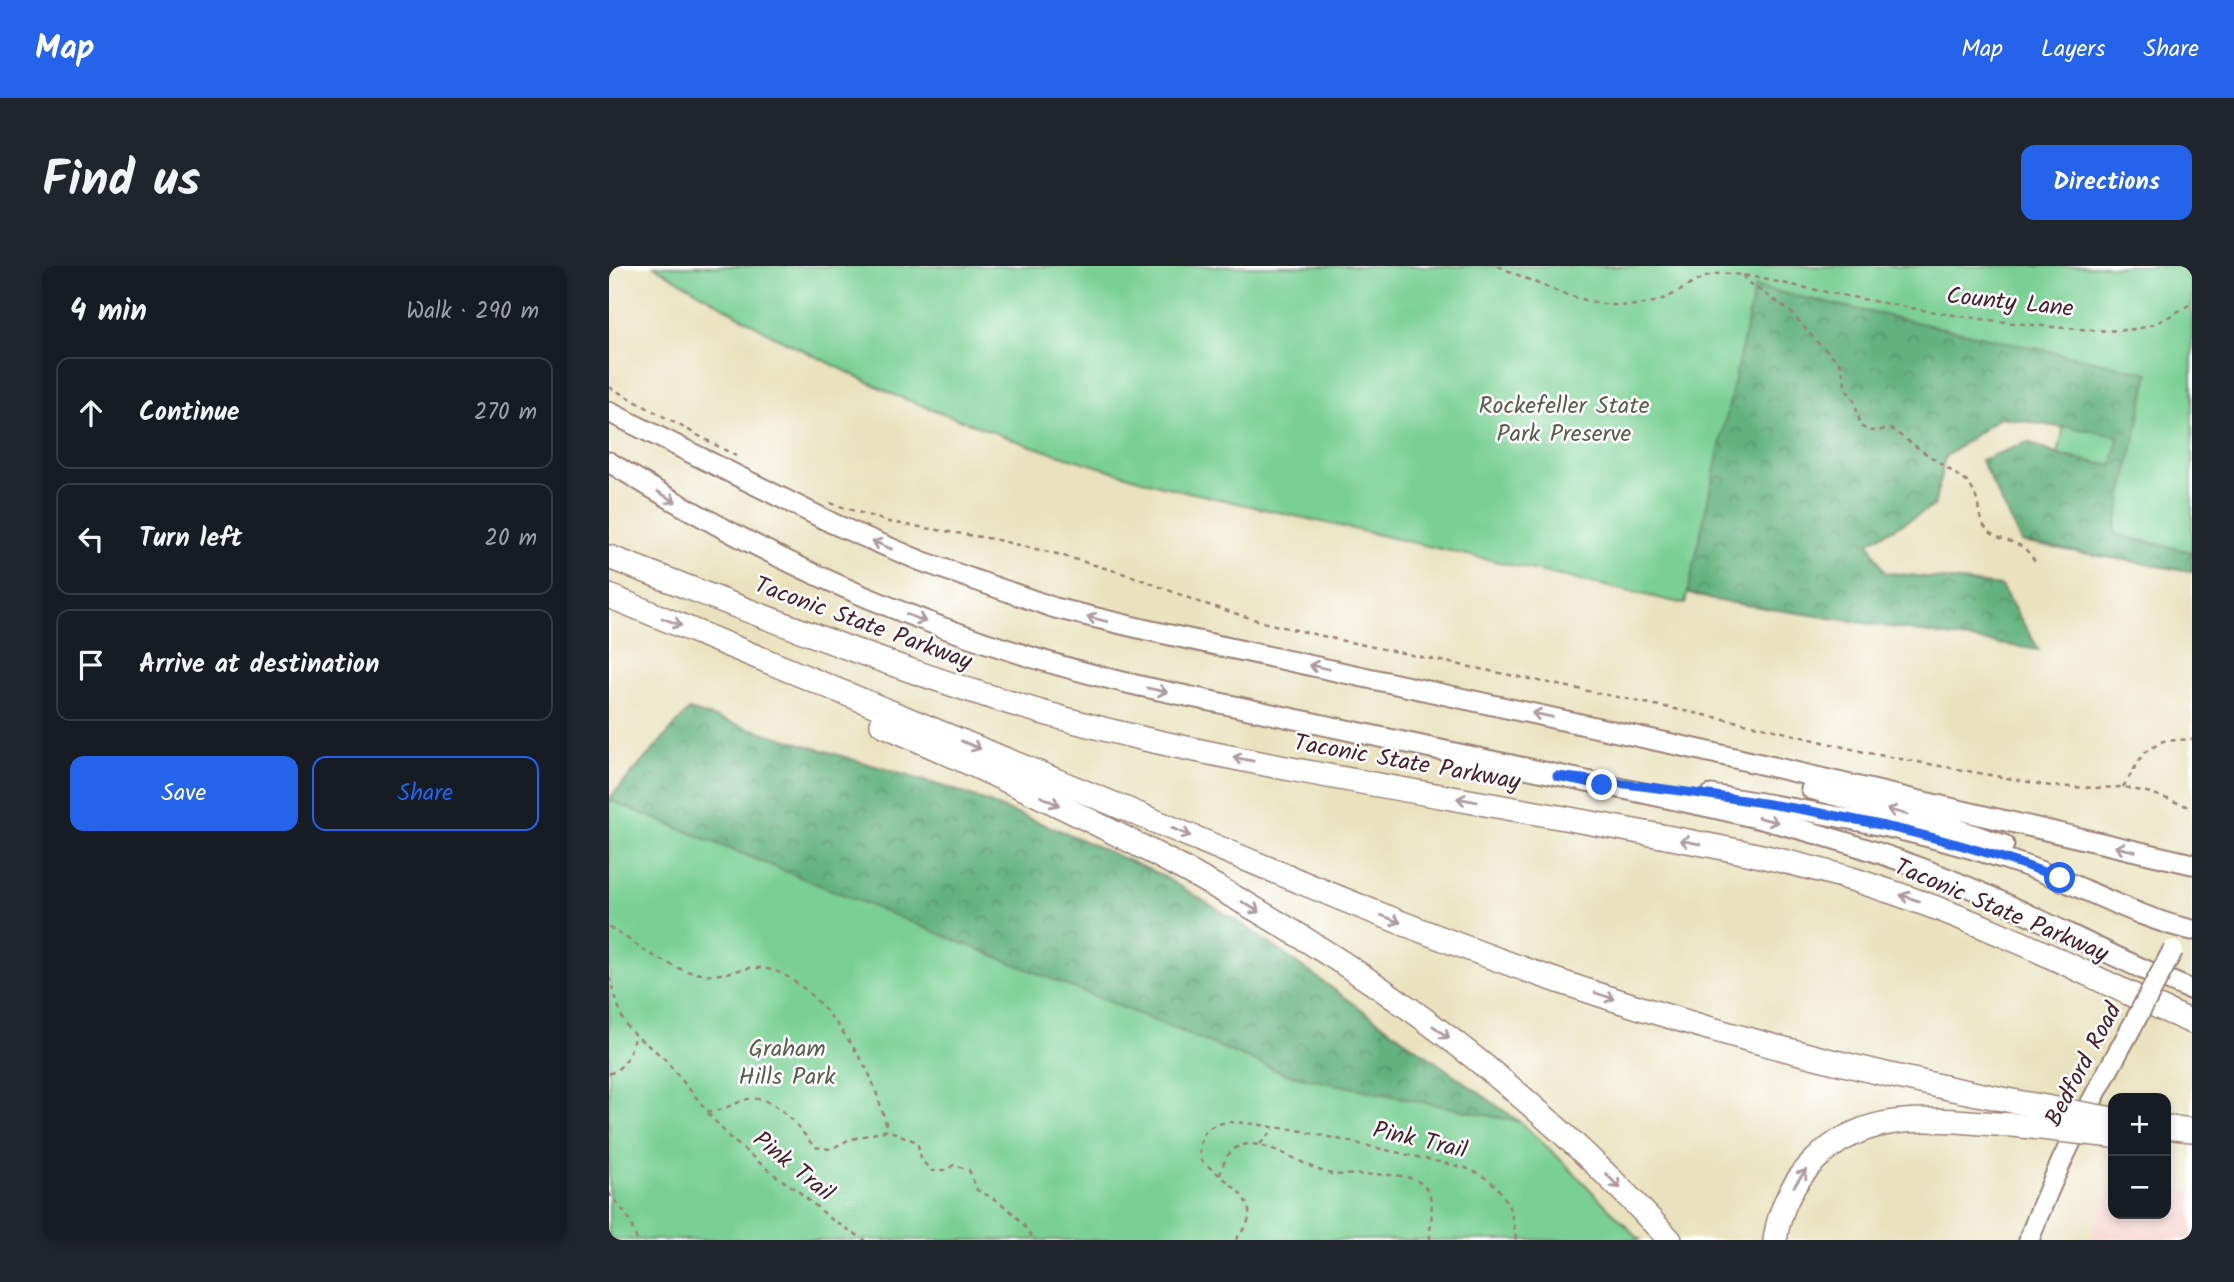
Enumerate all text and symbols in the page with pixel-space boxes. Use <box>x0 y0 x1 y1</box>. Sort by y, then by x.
text: Map <box>35 23 95 76</box>
text: Map <box>1961 30 2003 69</box>
text: Layers <box>2041 30 2105 69</box>
text: Share <box>2143 30 2199 69</box>
text: Find us <box>42 143 200 221</box>
button: Directions <box>2021 145 2192 220</box>
street label: County Lane <box>1944 277 2076 329</box>
text: 4 min <box>70 288 147 336</box>
text: Walk · 290 m <box>406 294 539 330</box>
park label: Rockefeller State Park Preserve <box>1479 387 1650 454</box>
text: Continue <box>139 392 240 434</box>
icon: ahead <box>72 394 110 432</box>
text: 270 m <box>474 395 537 431</box>
one-way arrow <box>657 491 677 505</box>
text: Turn left <box>139 518 242 560</box>
icon: left <box>72 520 110 558</box>
text: 20 m <box>485 521 537 557</box>
one-way arrow <box>872 537 893 550</box>
street label: Taconic State Parkway <box>748 566 978 682</box>
one-way arrow <box>1086 612 1109 625</box>
one-way arrow <box>904 613 926 626</box>
one-way arrow <box>661 616 683 629</box>
text: Arrive at destination <box>139 644 379 686</box>
icon: arrive <box>72 646 110 684</box>
one-way arrow <box>1308 660 1331 674</box>
one-way arrow <box>1145 683 1168 697</box>
one-way arrow <box>1531 708 1554 722</box>
street label: Taconic State Parkway <box>1291 724 1524 802</box>
one-way arrow <box>960 739 981 752</box>
one-way arrow <box>1232 752 1255 765</box>
button: Save <box>70 756 298 831</box>
button: Share <box>312 756 539 831</box>
route end <box>1586 769 1617 800</box>
one-way arrow <box>1456 793 1479 806</box>
one-way arrow <box>1039 794 1060 808</box>
one-way arrow <box>1886 805 1909 818</box>
one-way arrow <box>1756 814 1779 827</box>
one-way arrow <box>1170 826 1191 839</box>
one-way arrow <box>1679 834 1702 848</box>
one-way arrow <box>2114 842 2137 856</box>
street label: Taconic State Parkway <box>1888 848 2115 974</box>
route start <box>2044 862 2075 893</box>
one-way arrow <box>1900 891 1922 904</box>
one-way arrow <box>1240 901 1260 915</box>
one-way arrow <box>1380 913 1402 926</box>
one-way arrow <box>1594 991 1616 1004</box>
street label: Bedford Road <box>2035 995 2134 1134</box>
one-way arrow <box>1431 1025 1450 1039</box>
park label: Graham Hills Park <box>739 1030 836 1097</box>
map controls <box>2108 1093 2171 1219</box>
button: + <box>2108 1093 2171 1156</box>
street label: Pink Trail <box>1369 1111 1471 1171</box>
street label: Pink Trail <box>743 1122 843 1212</box>
button: − <box>2108 1156 2171 1219</box>
one-way arrow <box>1792 1168 1807 1187</box>
one-way arrow <box>1604 1172 1621 1189</box>

